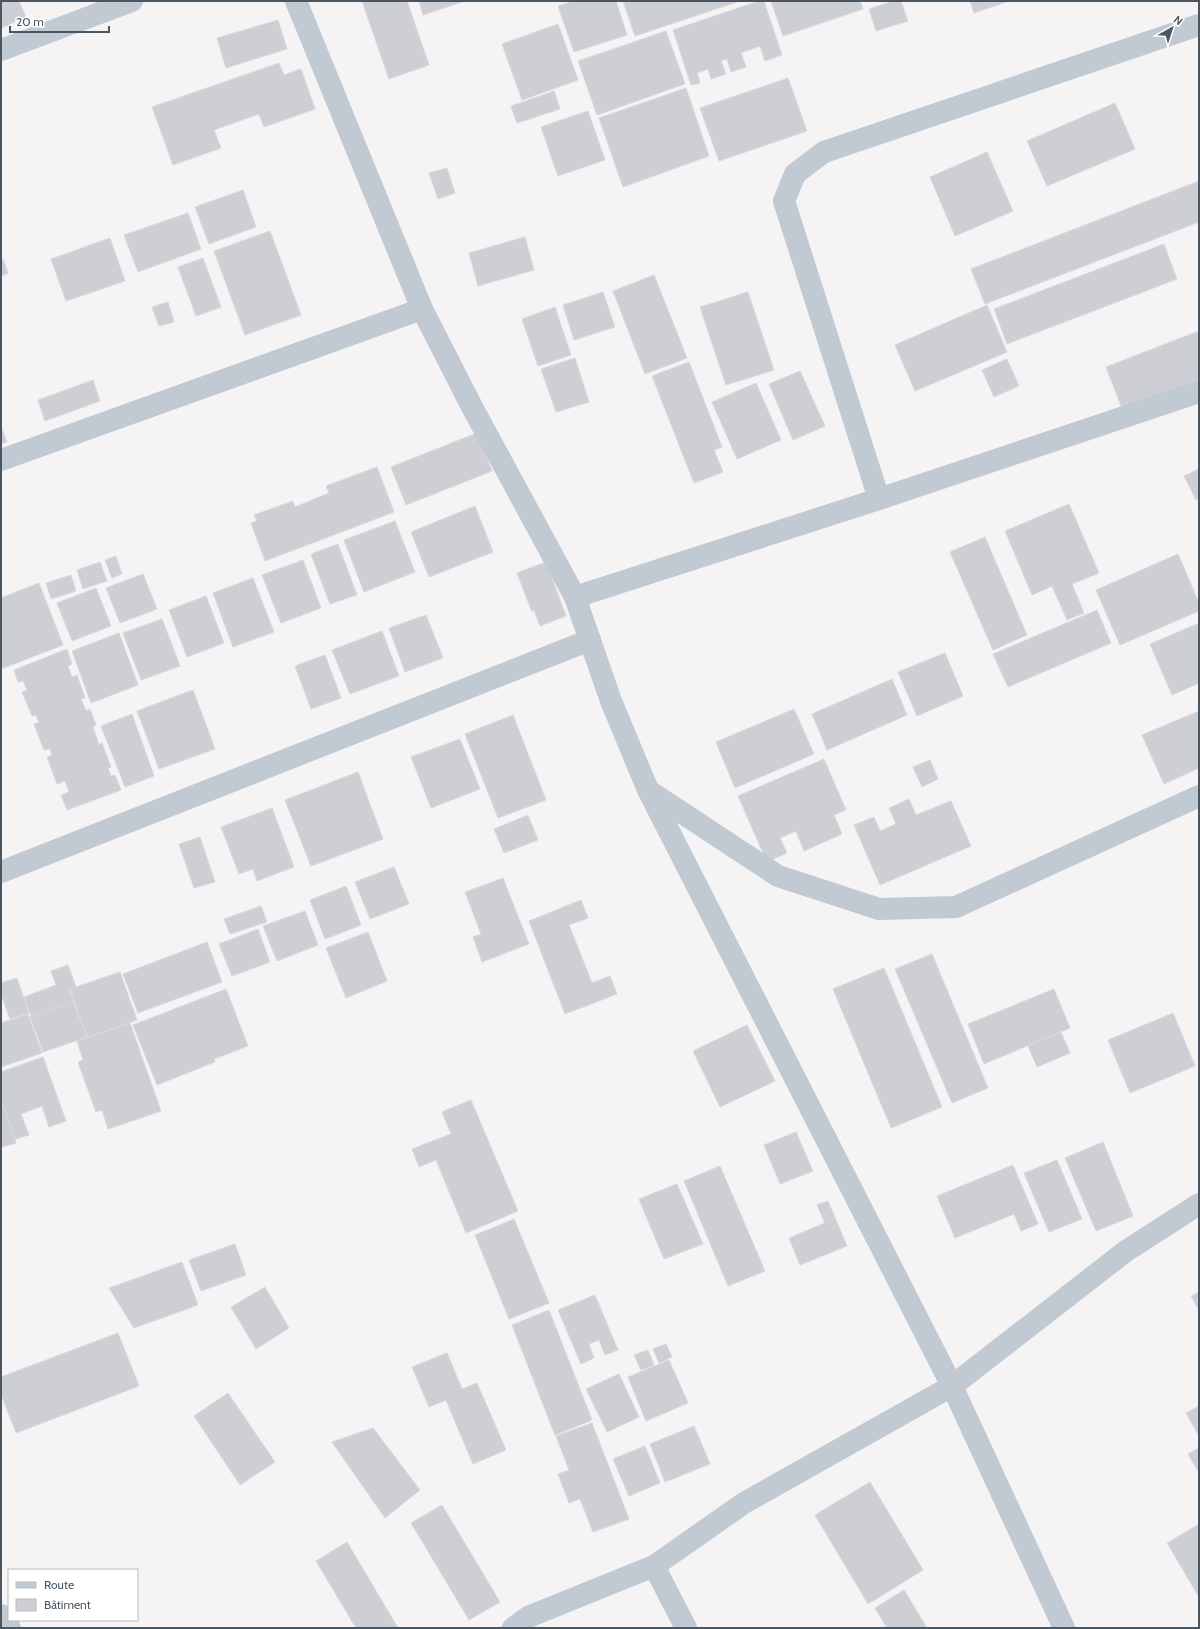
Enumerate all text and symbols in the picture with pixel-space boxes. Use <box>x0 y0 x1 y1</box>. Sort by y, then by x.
scale bar <box>10 8 109 34</box>
north arrow <box>1152 8 1192 48</box>
text: N <box>1171 12 1186 28</box>
text: 20 m <box>16 14 44 29</box>
legend <box>8 1569 138 1621</box>
text: Route <box>44 1577 74 1592</box>
text: Bâtiment <box>44 1597 91 1612</box>

